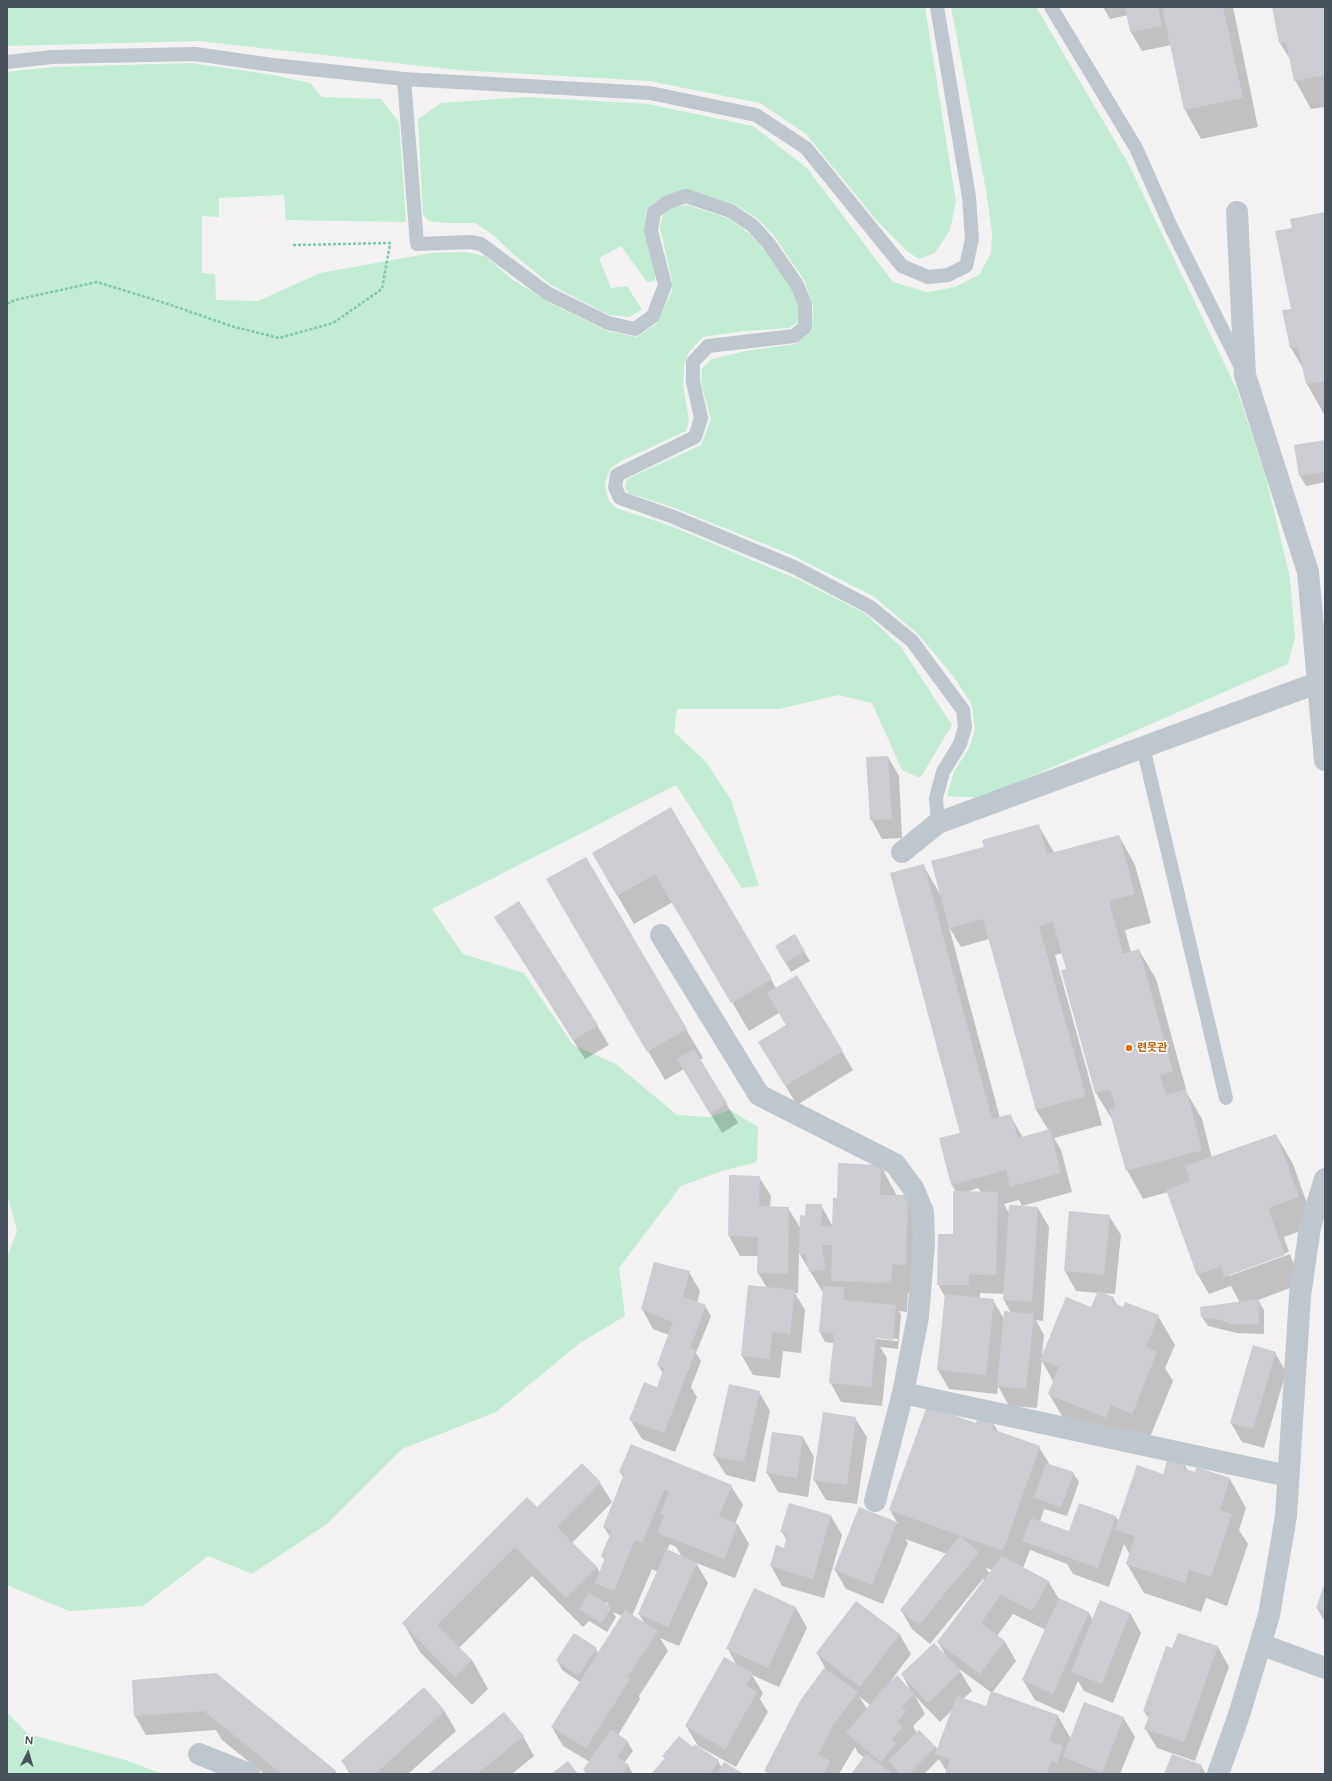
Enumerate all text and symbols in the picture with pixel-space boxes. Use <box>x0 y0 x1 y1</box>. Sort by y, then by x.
place label: 련못관 <box>1137 1041 1167 1055</box>
marker: 련못관 <box>1124 1043 1134 1053</box>
north arrow <box>8 1733 48 1773</box>
text: N <box>24 1734 34 1747</box>

